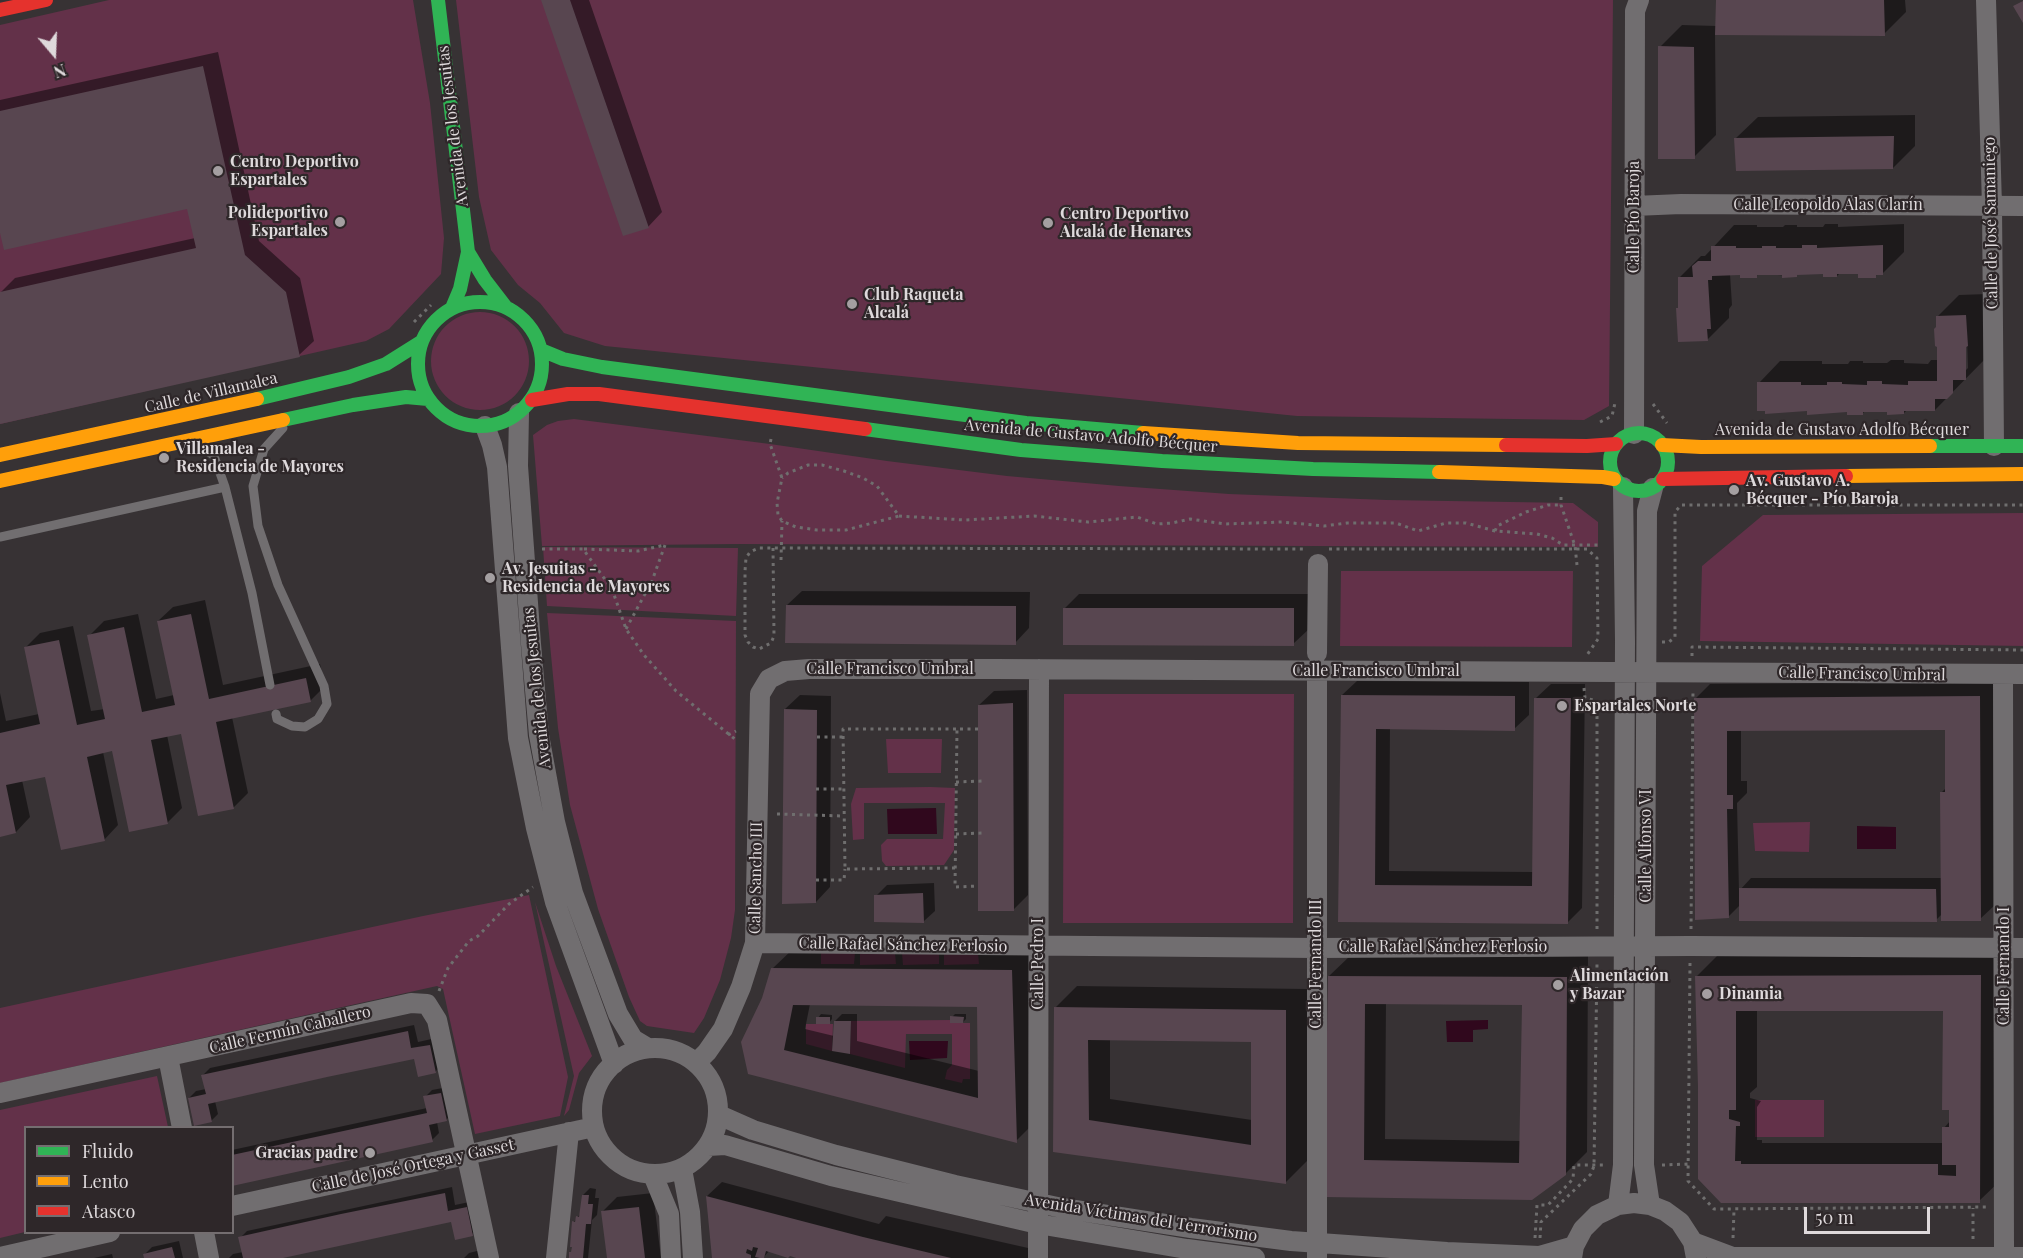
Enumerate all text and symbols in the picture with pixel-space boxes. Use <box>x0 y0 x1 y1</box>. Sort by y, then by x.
north arrow <box>24 24 84 84</box>
street label: Avenida de los Jesuitas <box>434 44 472 208</box>
text: N <box>51 60 69 83</box>
street label: Calle de José Samaniego <box>1980 137 2002 309</box>
place label: Centro Deportivo Espartales <box>230 152 359 190</box>
street label: Calle Pío Baroja <box>1624 161 1644 273</box>
marker: Centro Deportivo Espartales <box>211 164 225 178</box>
street label: Calle Leopoldo Alas Clarín <box>1733 195 1923 215</box>
place label: Polideportivo Espartales <box>228 203 328 241</box>
place label: Centro Deportivo Alcalá de Henares <box>1060 204 1191 242</box>
marker: Polideportivo Espartales <box>333 215 347 229</box>
marker: Centro Deportivo Alcalá de Henares <box>1041 216 1055 230</box>
place label: Club Raqueta Alcalá <box>864 285 963 323</box>
marker: Club Raqueta Alcalá <box>845 297 859 311</box>
street label: Calle de Villamalea <box>143 368 279 418</box>
street label: Avenida de Gustavo Adolfo Bécquer <box>964 415 1218 457</box>
street label: Avenida de Gustavo Adolfo Bécquer <box>1715 420 1969 440</box>
place label: Villamalea - Residencia de Mayores <box>176 439 344 477</box>
marker: Villamalea - Residencia de Mayores <box>157 451 171 465</box>
place label: Av. Gustavo A. Bécquer - Pío Baroja <box>1746 471 1899 509</box>
marker: Av. Gustavo A. Bécquer - Pío Baroja <box>1727 483 1741 497</box>
place label: Av. Jesuitas - Residencia de Mayores <box>502 559 670 597</box>
marker: Av. Jesuitas - Residencia de Mayores <box>483 571 497 585</box>
street label: Avenida de los Jesuitas <box>519 606 555 770</box>
street label: Calle Francisco Umbral <box>806 659 974 679</box>
street label: Calle Francisco Umbral <box>1292 661 1460 681</box>
street label: Calle Francisco Umbral <box>1778 663 1946 685</box>
place label: Espartales Norte <box>1574 696 1696 716</box>
marker: Espartales Norte <box>1555 699 1569 713</box>
street label: Calle Alfonso VI <box>1636 789 1656 903</box>
street label: Calle Sancho III <box>745 822 767 934</box>
street label: Calle Fernando III <box>1306 899 1326 1029</box>
street label: Calle Fernando I <box>1994 907 2014 1025</box>
street label: Calle Pedro I <box>1028 918 1048 1010</box>
street label: Calle Rafael Sánchez Ferlosio <box>798 934 1008 956</box>
street label: Calle Rafael Sánchez Ferlosio <box>1339 937 1547 957</box>
place label: Alimentación y Bazar <box>1570 966 1669 1004</box>
marker: Alimentación y Bazar <box>1551 978 1565 992</box>
place label: Dinamia <box>1719 984 1782 1004</box>
marker: Dinamia <box>1700 987 1714 1001</box>
street label: Calle Fermín Caballero <box>207 1002 373 1058</box>
legend <box>24 1126 234 1234</box>
street label: Calle de José Ortega y Gasset <box>310 1135 516 1197</box>
text: Fluido <box>82 1139 133 1163</box>
place label: Gracias padre <box>255 1143 358 1163</box>
marker: Gracias padre <box>363 1146 377 1160</box>
text: Lento <box>82 1169 129 1193</box>
street label: Avenida Víctimas del Terrorismo <box>1023 1190 1259 1246</box>
scale bar <box>1807 1195 1933 1233</box>
text: Atasco <box>82 1199 135 1223</box>
text: 50 m <box>1815 1205 1854 1229</box>

